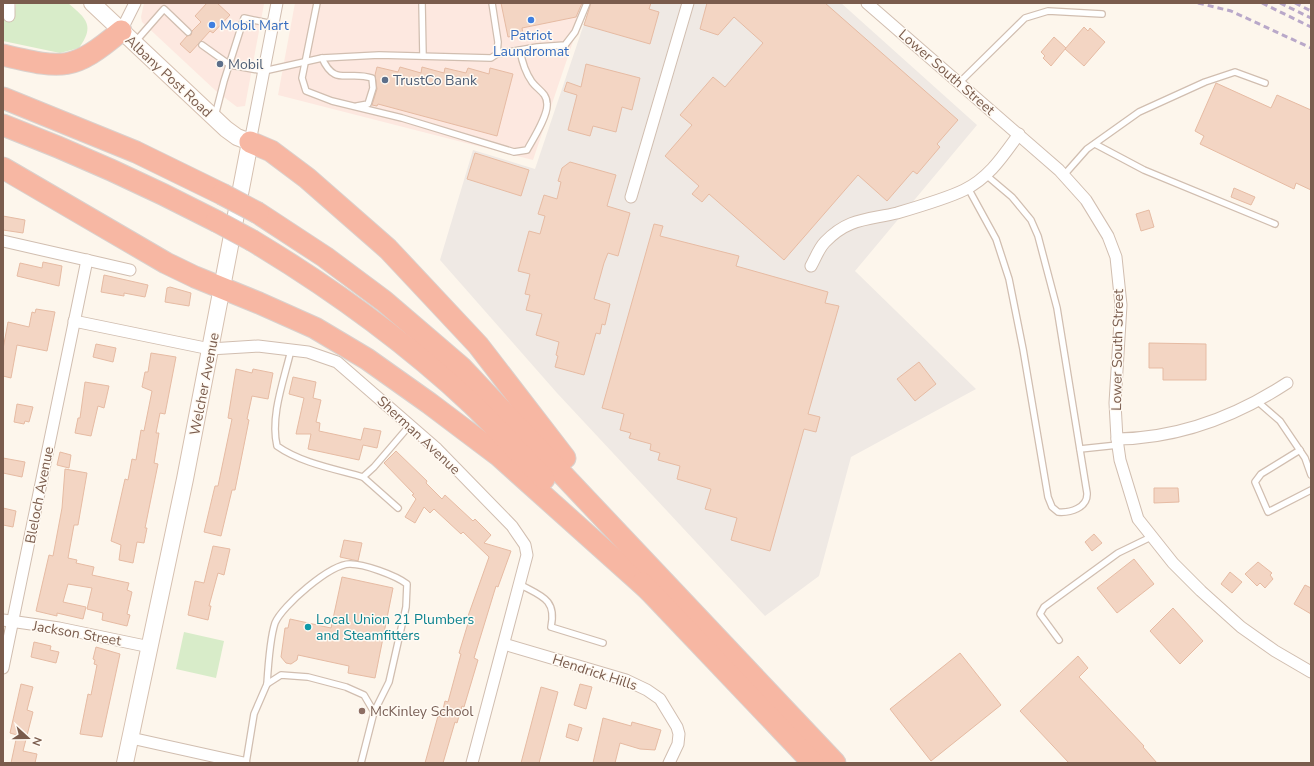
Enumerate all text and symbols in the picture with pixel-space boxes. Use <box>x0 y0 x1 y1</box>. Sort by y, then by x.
marker: Patriot Laundromat <box>526 15 536 25</box>
place label: Mobil Mart <box>220 16 289 35</box>
marker: Mobil Mart <box>207 20 217 30</box>
street label: Lower South Street <box>894 25 999 120</box>
place label: Patriot Laundromat <box>493 26 569 61</box>
street label: Albany Post Road <box>121 31 216 122</box>
place label: Mobil <box>228 55 264 74</box>
marker: Mobil <box>215 59 225 69</box>
place label: TrustCo Bank <box>393 71 478 90</box>
marker: TrustCo Bank <box>380 75 390 85</box>
street label: Lower South Street <box>1107 289 1128 411</box>
street label: Welcher Avenue <box>185 331 224 437</box>
street label: Sherman Avenue <box>373 392 464 479</box>
street label: Bleloch Avenue <box>21 445 58 545</box>
place label: Local Union 21 Plumbers and Steamfitters <box>316 610 474 645</box>
street label: Jackson Street <box>30 616 123 651</box>
marker: Local Union 21 Plumbers and Steamfitters <box>303 622 313 632</box>
street label: Hendrick Hills <box>550 650 640 695</box>
place label: McKinley School <box>370 702 474 721</box>
marker: McKinley School <box>357 706 367 716</box>
north arrow <box>8 718 48 758</box>
text: N <box>28 735 45 748</box>

